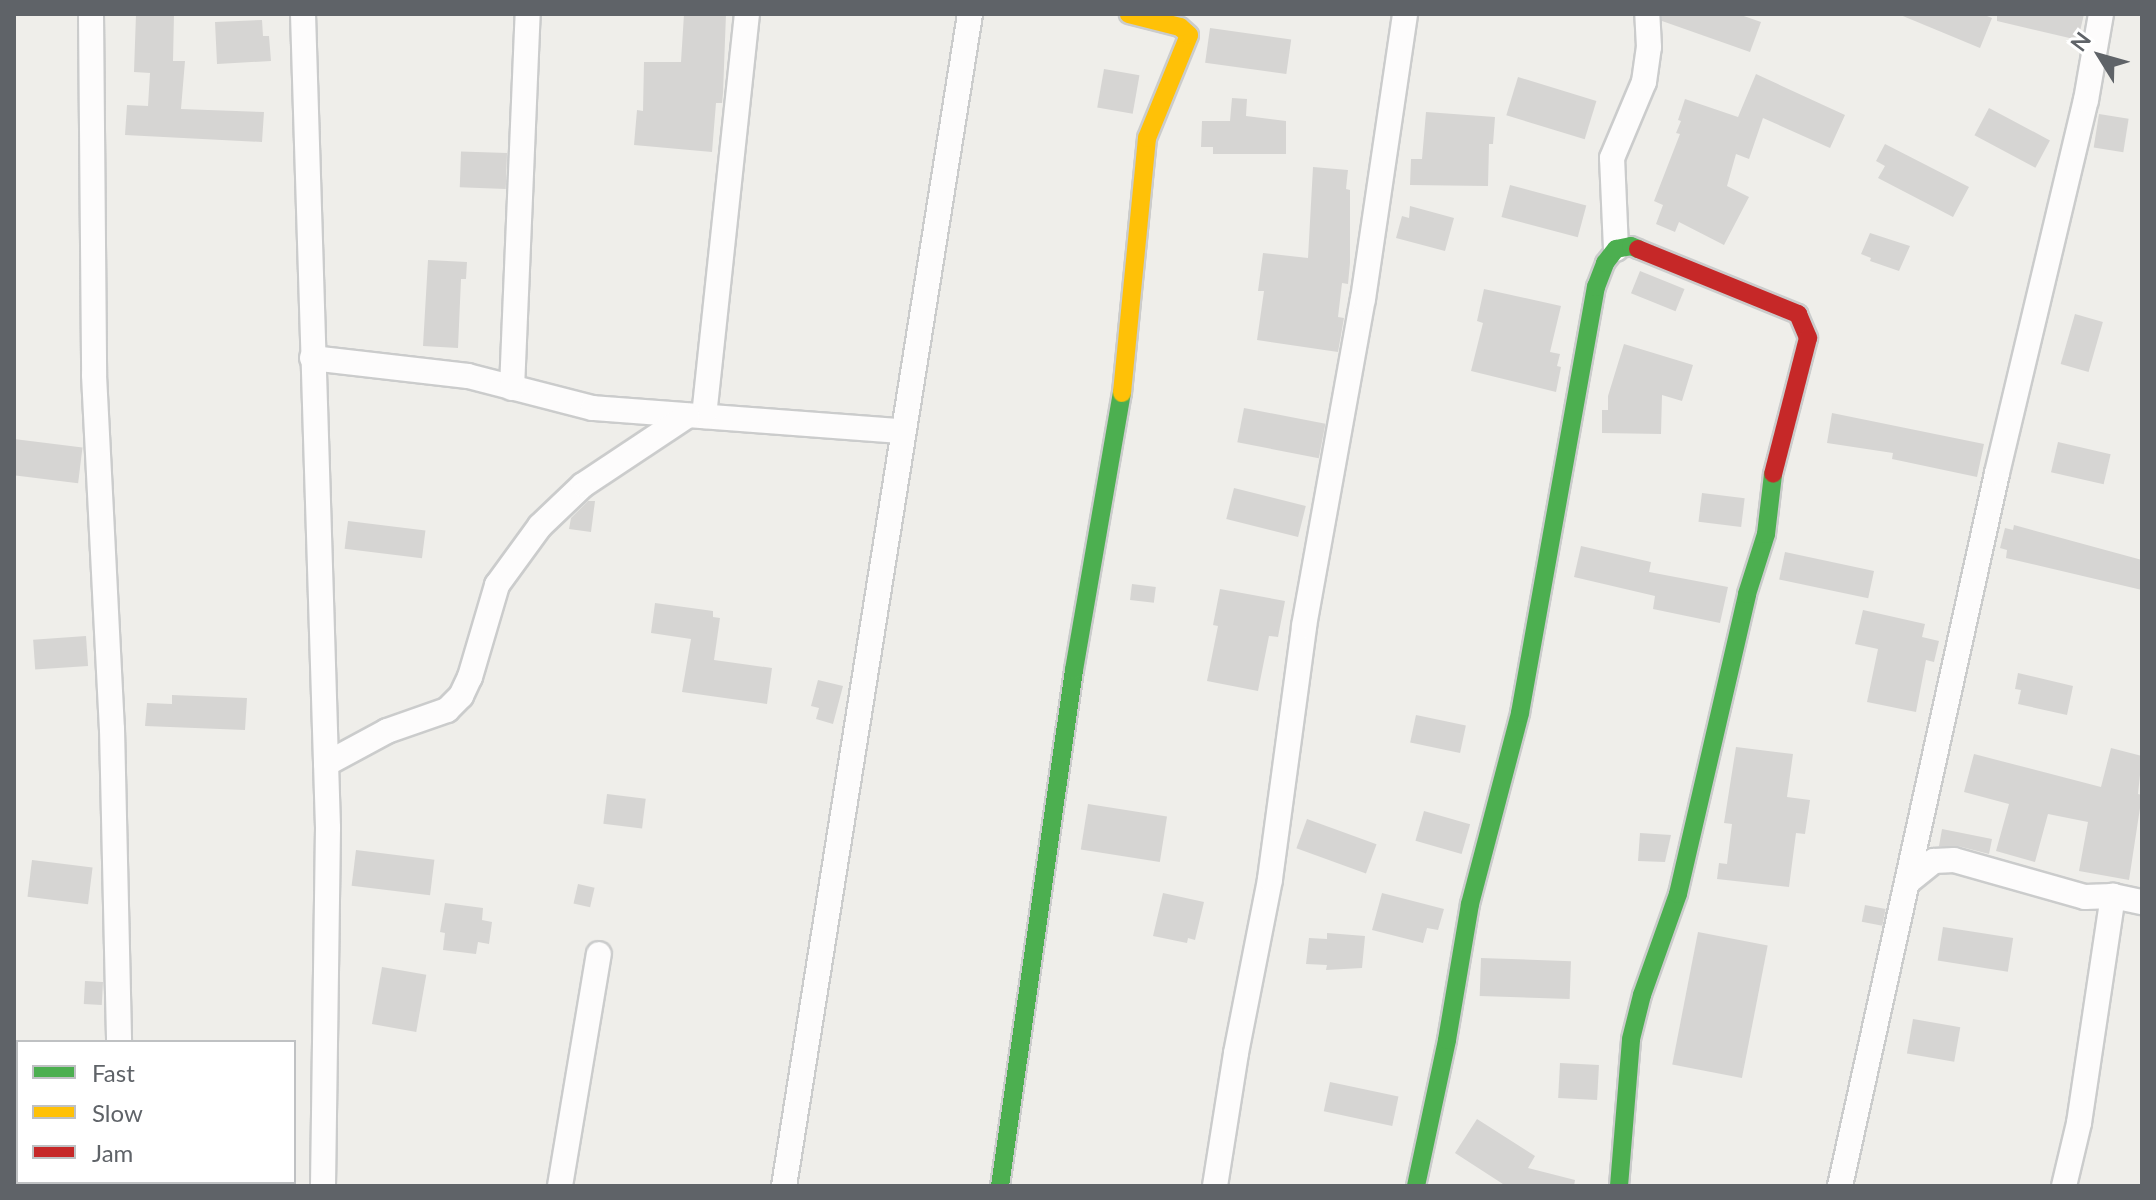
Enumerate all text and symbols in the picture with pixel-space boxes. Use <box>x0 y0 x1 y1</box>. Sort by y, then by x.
north arrow <box>2060 16 2140 96</box>
text: N <box>2065 26 2096 56</box>
legend <box>16 1040 296 1184</box>
text: Fast <box>92 1058 135 1087</box>
text: Slow <box>92 1098 143 1127</box>
text: Jam <box>92 1138 133 1167</box>

